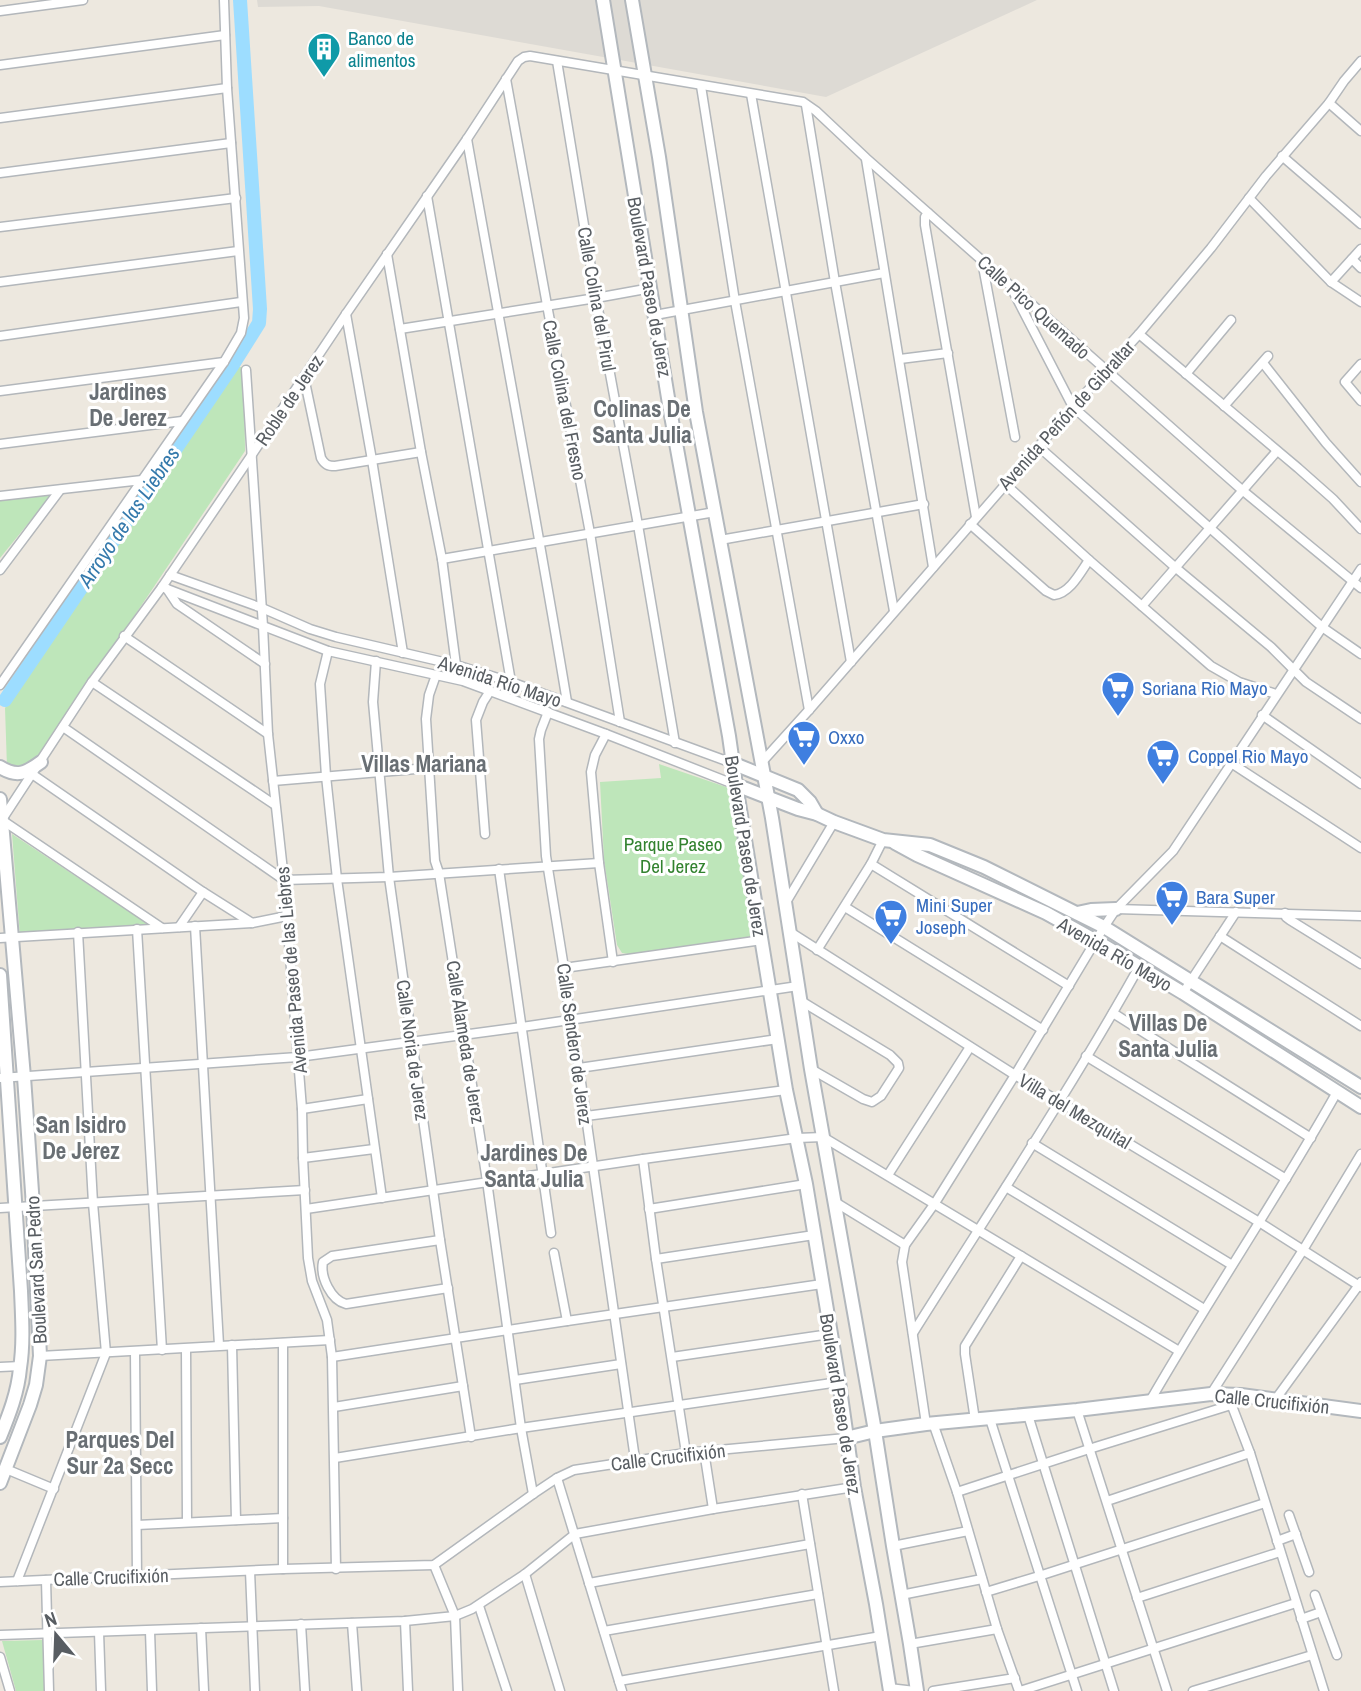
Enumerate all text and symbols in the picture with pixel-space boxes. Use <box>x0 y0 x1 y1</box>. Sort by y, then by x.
place label: Banco de alimentos <box>348 25 416 73</box>
building icon: Banco de alimentos <box>305 30 343 79</box>
street label: Boulevard Paseo de Jerez <box>621 195 679 379</box>
street label: Calle Colina del Pirul <box>571 225 623 373</box>
street label: Calle Pico Quemado <box>972 249 1096 365</box>
street label: Calle Colina del Fresno <box>537 318 593 482</box>
street label: Avenida Peñón de Gibraltar <box>991 334 1141 496</box>
street label: Roble de Jerez <box>249 349 329 451</box>
district label: Jardines De Jerez <box>89 376 167 433</box>
district label: Colinas De Santa Julia <box>592 393 692 450</box>
water label: Arroyo de las Liebres <box>70 440 187 594</box>
street label: Avenida Río Mayo <box>434 649 565 713</box>
supermarket icon: Soriana Rio Mayo <box>1099 669 1137 718</box>
place label: Soriana Rio Mayo <box>1142 675 1268 701</box>
supermarket icon: Oxxo <box>785 718 823 767</box>
place label: Oxxo <box>828 724 864 750</box>
supermarket icon: Coppel Rio Mayo <box>1144 737 1182 786</box>
place label: Coppel Rio Mayo <box>1188 743 1308 769</box>
district label: Villas Mariana <box>361 748 487 779</box>
street label: Boulevard Paseo de Jerez <box>719 754 773 938</box>
park label: Parque Paseo Del Jerez <box>624 831 722 879</box>
street label: Avenida Paseo de las Liebres <box>269 865 313 1076</box>
supermarket icon: Bara Super <box>1153 878 1191 927</box>
place label: Bara Super <box>1196 884 1276 910</box>
place label: Mini Super Joseph <box>916 892 993 940</box>
supermarket icon: Mini Super Joseph <box>872 897 910 946</box>
street label: Avenida Río Mayo <box>1052 910 1177 997</box>
street label: Calle Alameda de Jerez <box>440 959 492 1125</box>
street label: Calle Sendero de Jerez <box>551 962 599 1127</box>
street label: Calle Noria de Jerez <box>390 978 436 1122</box>
district label: Villas De Santa Julia <box>1118 1007 1218 1064</box>
street label: Villa del Mezquital <box>1014 1067 1136 1155</box>
district label: San Isidro De Jerez <box>35 1109 127 1166</box>
district label: Jardines De Santa Julia <box>481 1137 587 1194</box>
street label: Boulevard San Pedro <box>19 1195 53 1345</box>
street label: Boulevard Paseo de Jerez <box>814 1312 868 1496</box>
street label: Calle Crucifixión <box>1213 1382 1331 1420</box>
district label: Parques Del Sur 2a Secc <box>65 1424 175 1481</box>
street label: Calle Crucifixión <box>609 1437 727 1477</box>
street label: Calle Crucifixión <box>53 1562 169 1592</box>
north arrow <box>21 1600 91 1670</box>
text: N <box>41 1605 60 1633</box>

